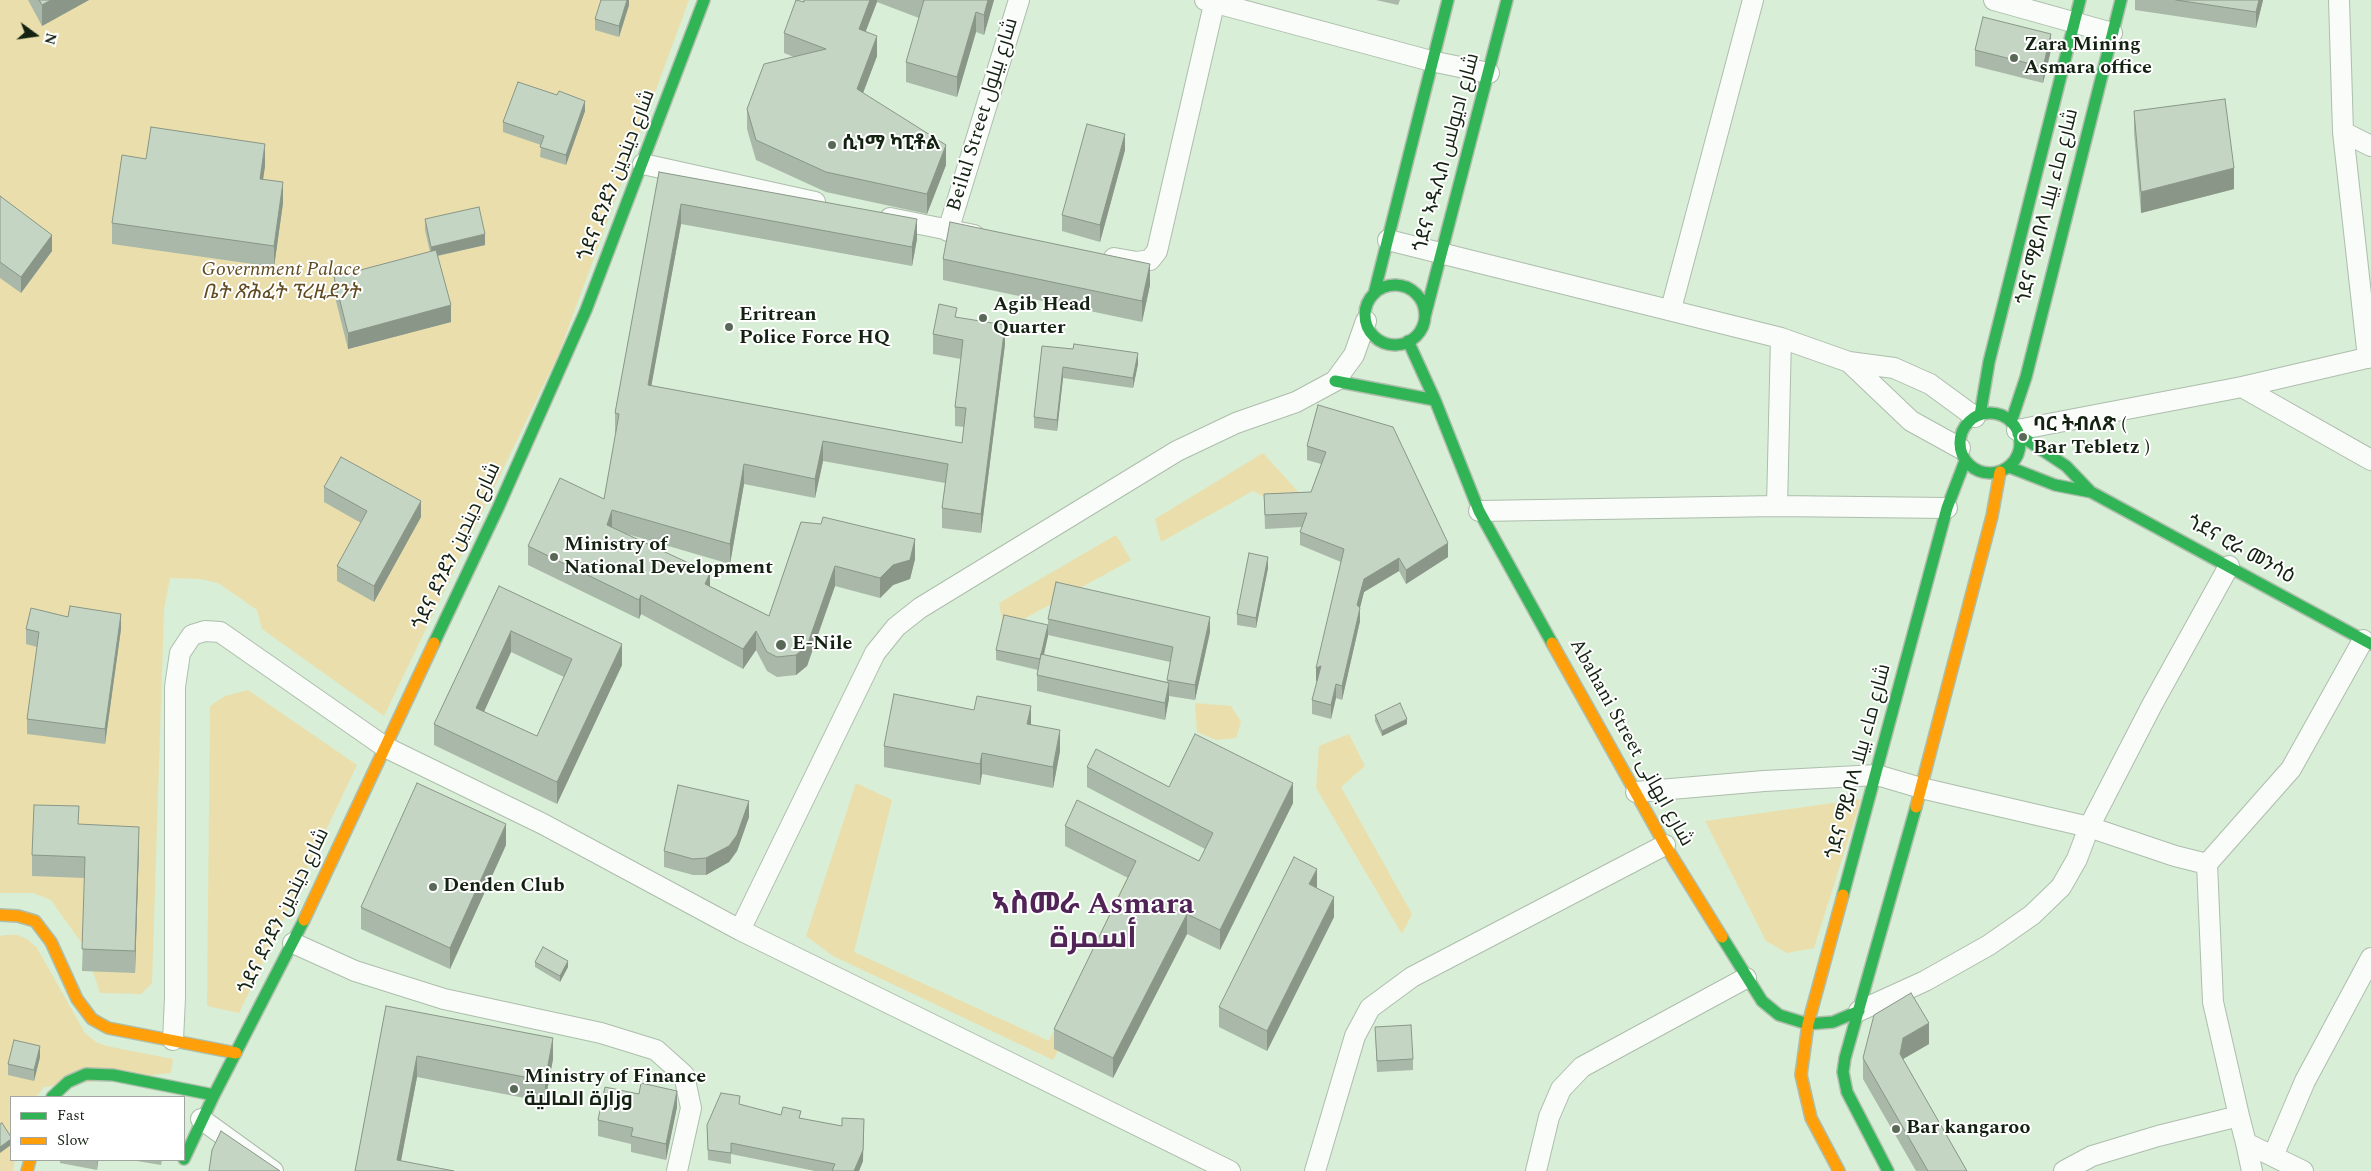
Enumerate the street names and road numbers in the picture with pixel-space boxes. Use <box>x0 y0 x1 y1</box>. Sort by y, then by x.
street label: Beilul Street شارع بيلول <box>943 16 1025 214</box>
street label: ጎደና ኣዱሊስ شارع اديولس <box>1410 51 1486 255</box>
street label: ጎደና ደንደን شارع ديندين <box>574 87 662 265</box>
street label: ጎደና ማይበላ شارع ماء بيلا <box>2013 106 2085 308</box>
street label: ጎደና ደንደን شارع ديندين <box>409 460 507 634</box>
street label: ጎደና ሮራ መንሳዕ <box>2182 511 2298 591</box>
street label: Abahani Street شارع ابهانى <box>1563 635 1697 851</box>
street label: ጎደና ማይበላ شارع ماء بيلا <box>1822 662 1898 862</box>
street label: ጎደና ደንደን شارع ديندين <box>234 825 336 999</box>

